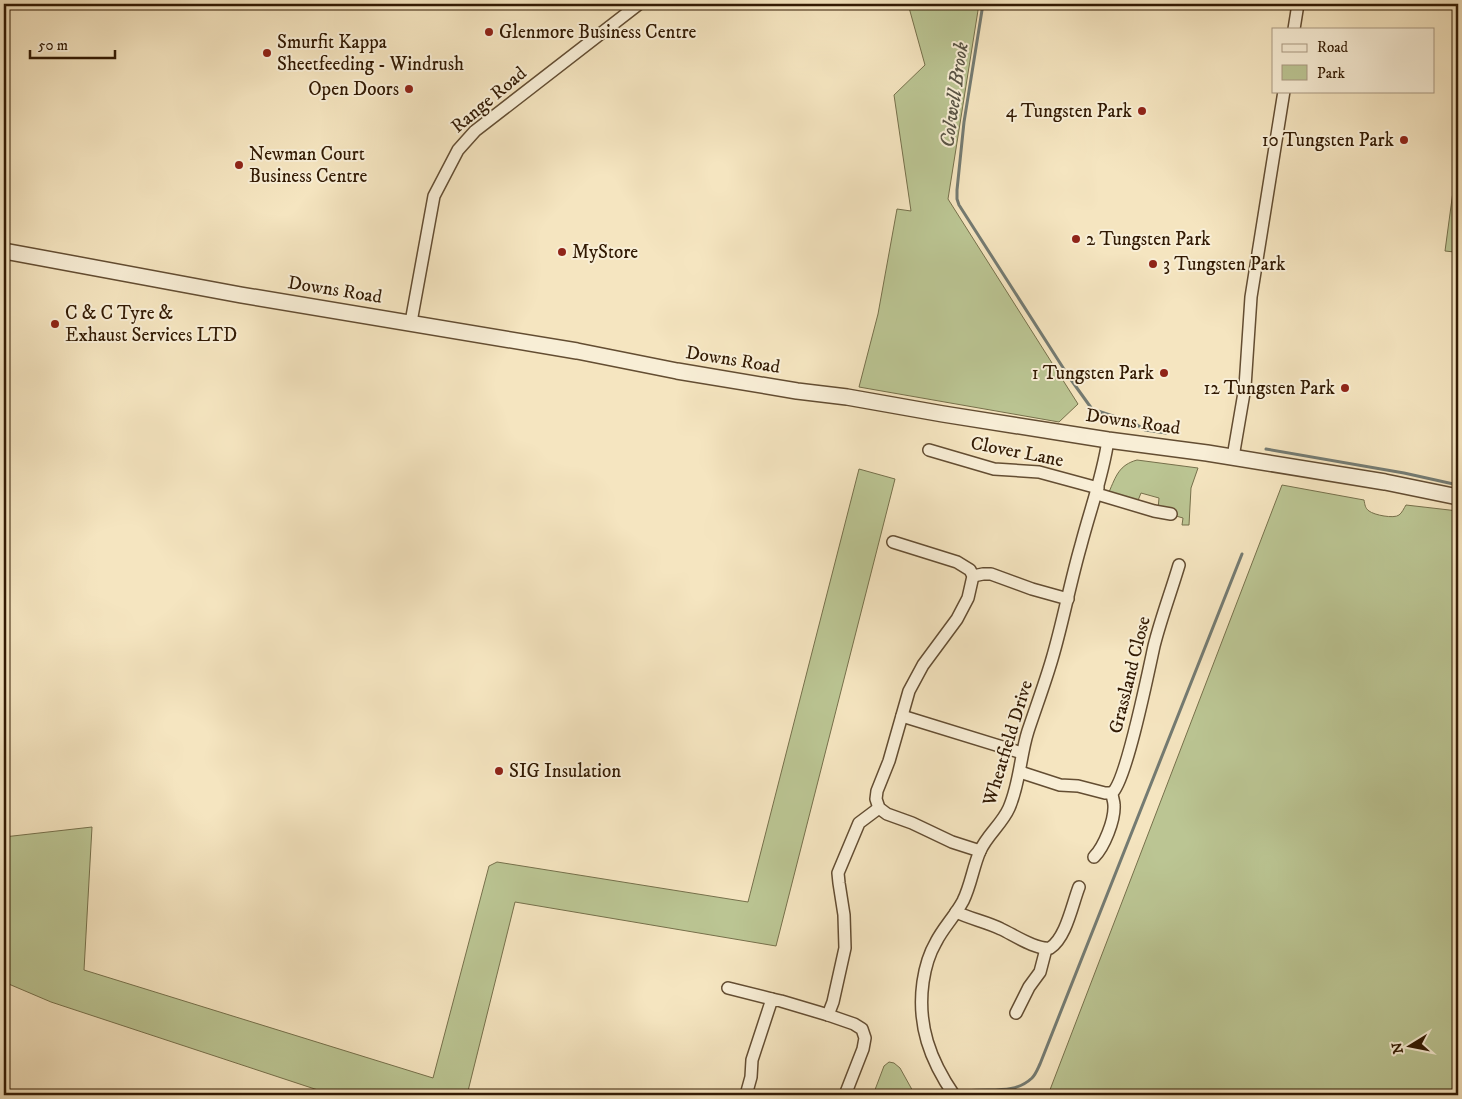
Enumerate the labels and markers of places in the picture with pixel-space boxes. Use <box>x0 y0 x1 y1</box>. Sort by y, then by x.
place label: Glenmore Business Centre <box>499 21 697 44</box>
marker: Glenmore Business Centre <box>483 26 495 38</box>
place label: Smurfit Kappa Sheetfeeding - Windrush <box>277 31 464 76</box>
marker: Smurfit Kappa Sheetfeeding - Windrush <box>261 47 273 59</box>
place label: Open Doors <box>308 78 399 101</box>
marker: Open Doors <box>403 83 415 95</box>
place label: 4 Tungsten Park <box>1006 100 1133 123</box>
marker: 4 Tungsten Park <box>1136 105 1148 117</box>
place label: 10 Tungsten Park <box>1262 129 1395 152</box>
marker: 10 Tungsten Park <box>1398 134 1410 146</box>
place label: Newman Court Business Centre <box>249 143 367 188</box>
marker: Newman Court Business Centre <box>233 159 245 171</box>
place label: 2 Tungsten Park <box>1086 228 1211 251</box>
marker: 2 Tungsten Park <box>1070 233 1082 245</box>
place label: MyStore <box>572 241 638 264</box>
marker: MyStore <box>556 246 568 258</box>
place label: 3 Tungsten Park <box>1163 253 1286 276</box>
marker: 3 Tungsten Park <box>1147 258 1159 270</box>
place label: C & C Tyre & Exhaust Services LTD <box>65 302 237 347</box>
marker: C & C Tyre & Exhaust Services LTD <box>49 318 61 330</box>
place label: 1 Tungsten Park <box>1032 362 1155 385</box>
marker: 1 Tungsten Park <box>1158 367 1170 379</box>
place label: 12 Tungsten Park <box>1203 377 1336 400</box>
marker: 12 Tungsten Park <box>1339 382 1351 394</box>
place label: SIG Insulation <box>509 760 621 783</box>
marker: SIG Insulation <box>493 765 505 777</box>

